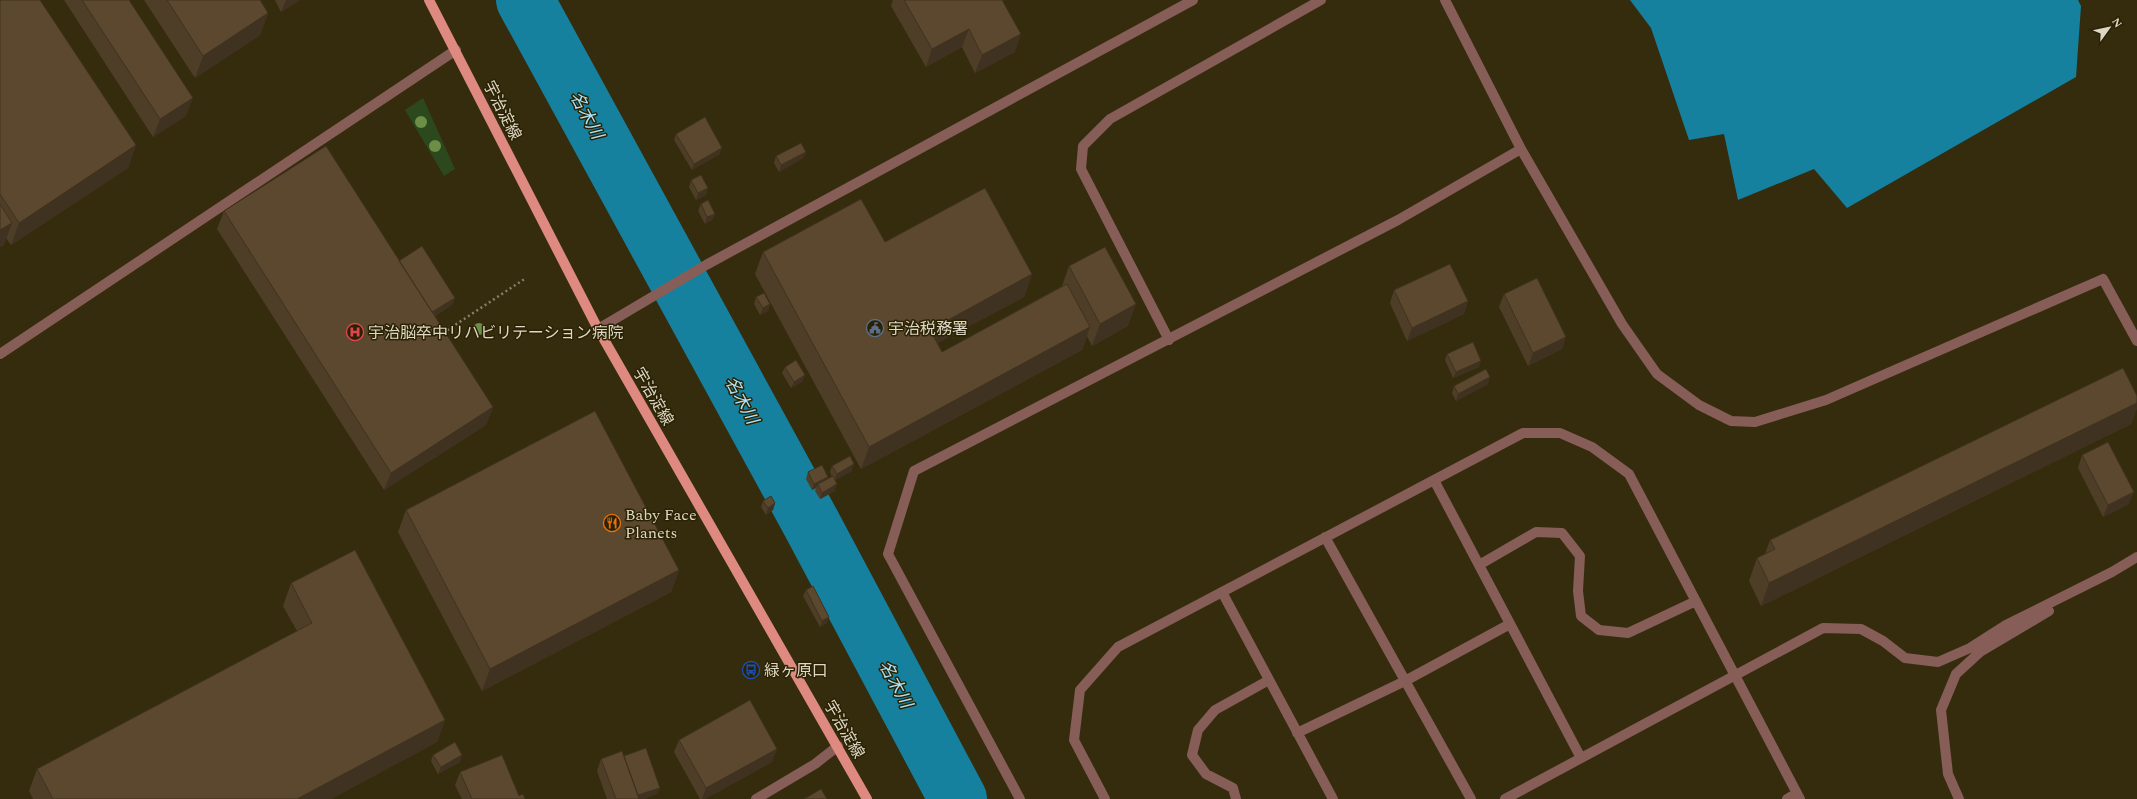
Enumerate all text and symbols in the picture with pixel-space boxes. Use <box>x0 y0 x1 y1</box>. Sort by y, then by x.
north arrow <box>2089 8 2129 48</box>
text: N <box>2107 14 2127 31</box>
street label: 宇治淀線 <box>477 76 527 144</box>
water label: 名木川 <box>563 87 611 146</box>
place label: 宇治税務署 <box>888 317 968 341</box>
public building icon: 宇治税務署 <box>865 318 885 338</box>
place label: 宇治脳卒中リハビリテーション病院 <box>368 321 624 345</box>
hospital icon: 宇治脳卒中リハビリテーション病院 <box>345 322 365 342</box>
street label: 宇治淀線 <box>627 363 680 430</box>
water label: 名木川 <box>718 372 766 431</box>
place label: Baby Face Planets <box>625 503 697 545</box>
restaurant icon: Baby Face Planets <box>602 513 622 533</box>
water label: 名木川 <box>872 656 920 715</box>
place label: 緑ヶ原口 <box>764 659 828 683</box>
bus stop icon: 緑ヶ原口 <box>741 660 761 680</box>
street label: 宇治淀線 <box>818 696 871 763</box>

